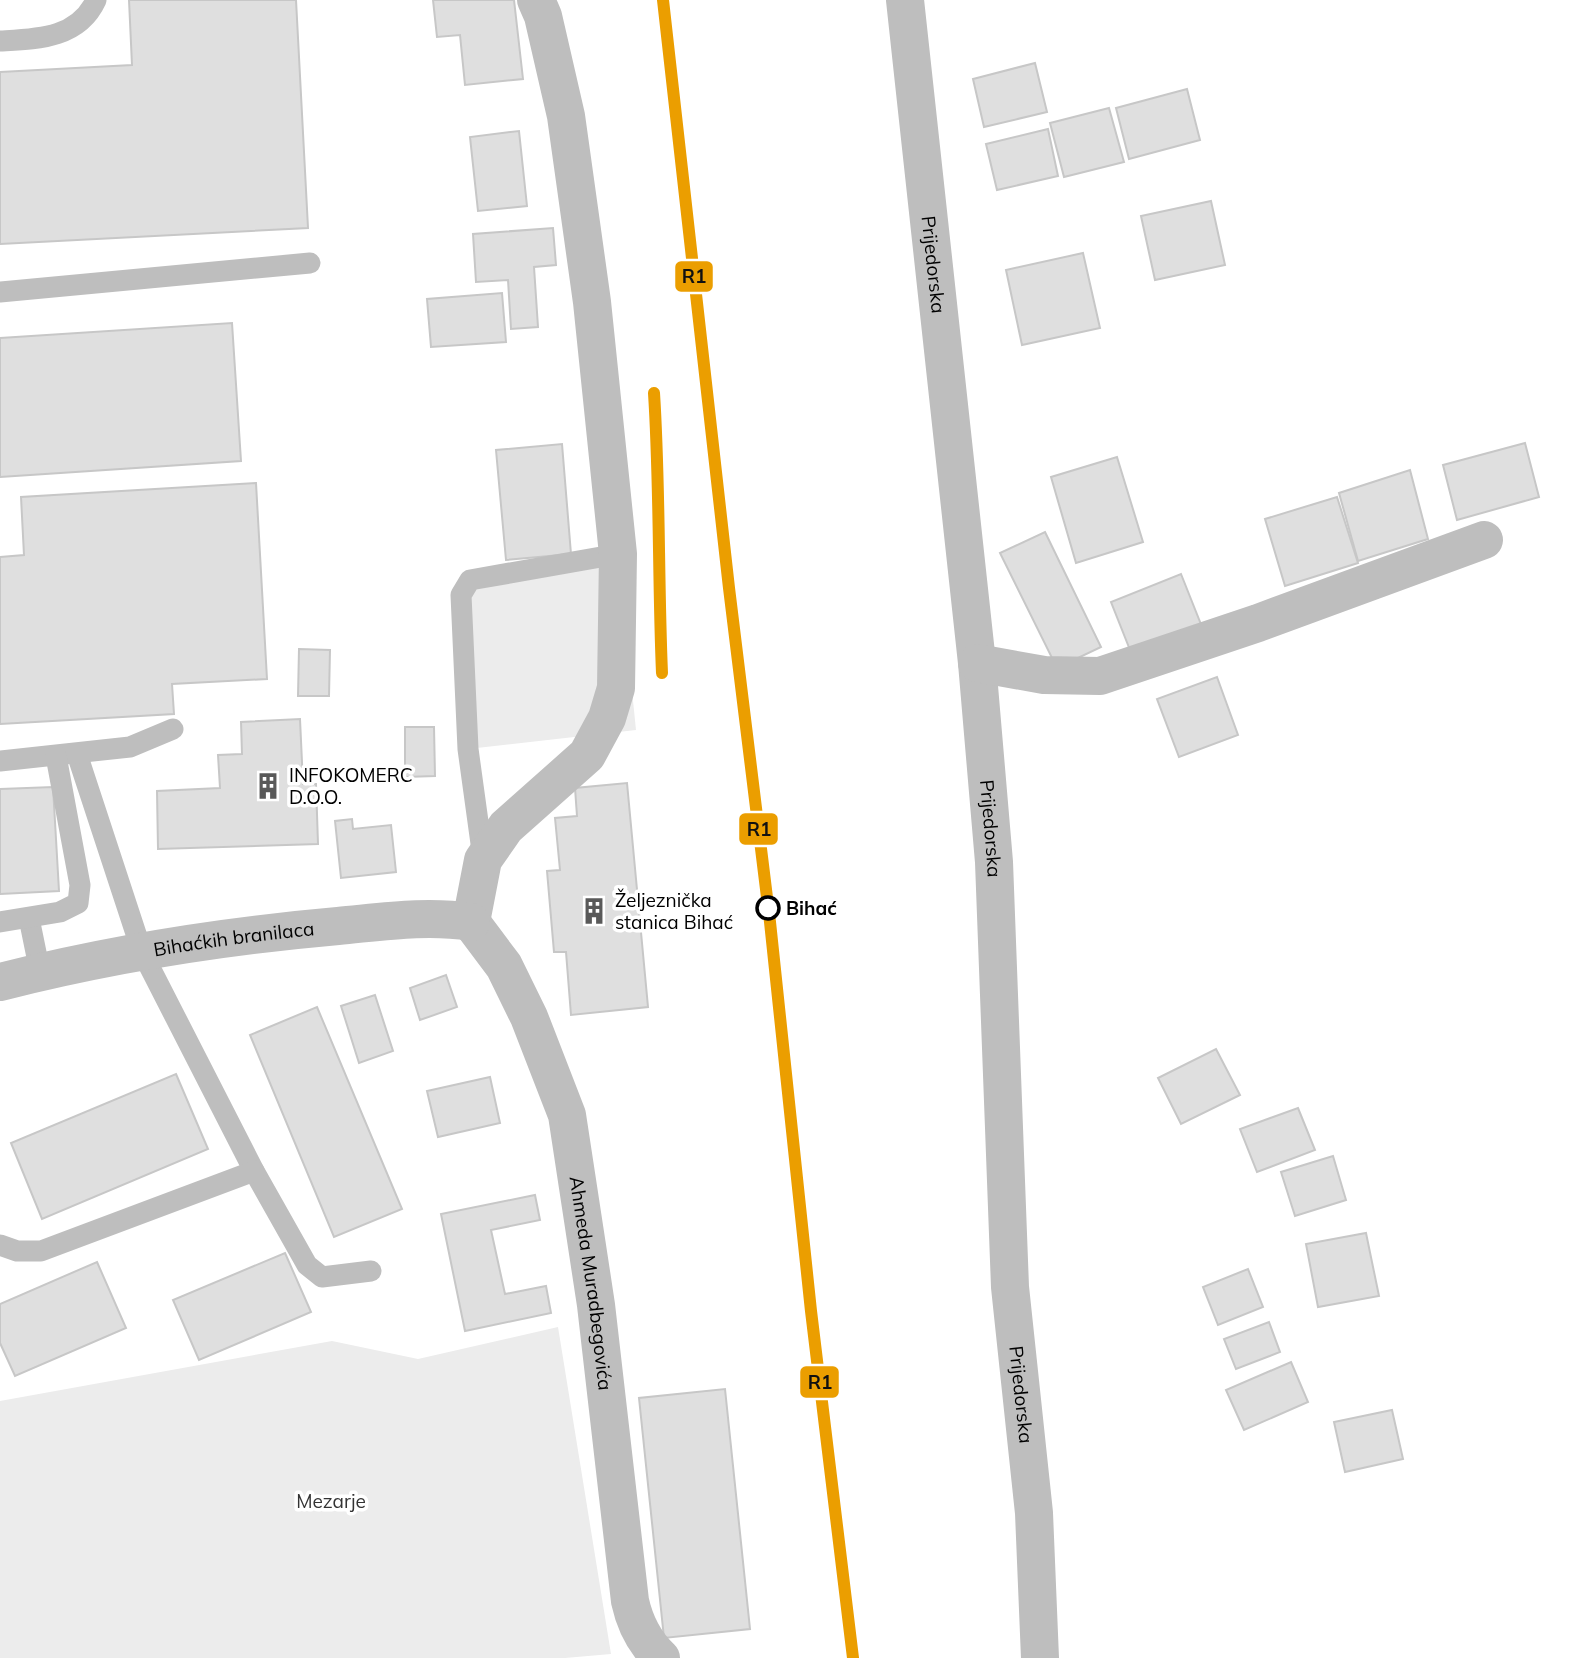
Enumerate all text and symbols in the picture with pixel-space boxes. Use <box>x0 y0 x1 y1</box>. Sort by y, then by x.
street label: Prijedorska <box>916 214 951 315</box>
line badge: R1 <box>674 260 714 293</box>
text: R1 <box>682 264 706 288</box>
place label: INFOKOMERC D.O.O. <box>289 763 413 809</box>
building icon: INFOKOMERC D.O.O. <box>253 771 283 801</box>
street label: Prijedorska <box>975 779 1007 878</box>
line badge: R1 <box>738 812 779 846</box>
text: R1 <box>747 817 771 841</box>
place label: Željeznička stanica Bihać <box>615 888 733 934</box>
building icon: Željeznička stanica Bihać <box>579 896 609 926</box>
marker: Bihać <box>756 896 780 920</box>
place label: Bihać <box>786 896 837 920</box>
street label: Bihaćkih branilaca <box>152 916 315 961</box>
street label: Ahmeda Muradbegovića <box>564 1175 618 1392</box>
street label: Prijedorska <box>1004 1344 1039 1445</box>
line badge: R1 <box>799 1365 840 1399</box>
text: R1 <box>808 1370 832 1394</box>
park label: Mezarje <box>296 1489 366 1513</box>

